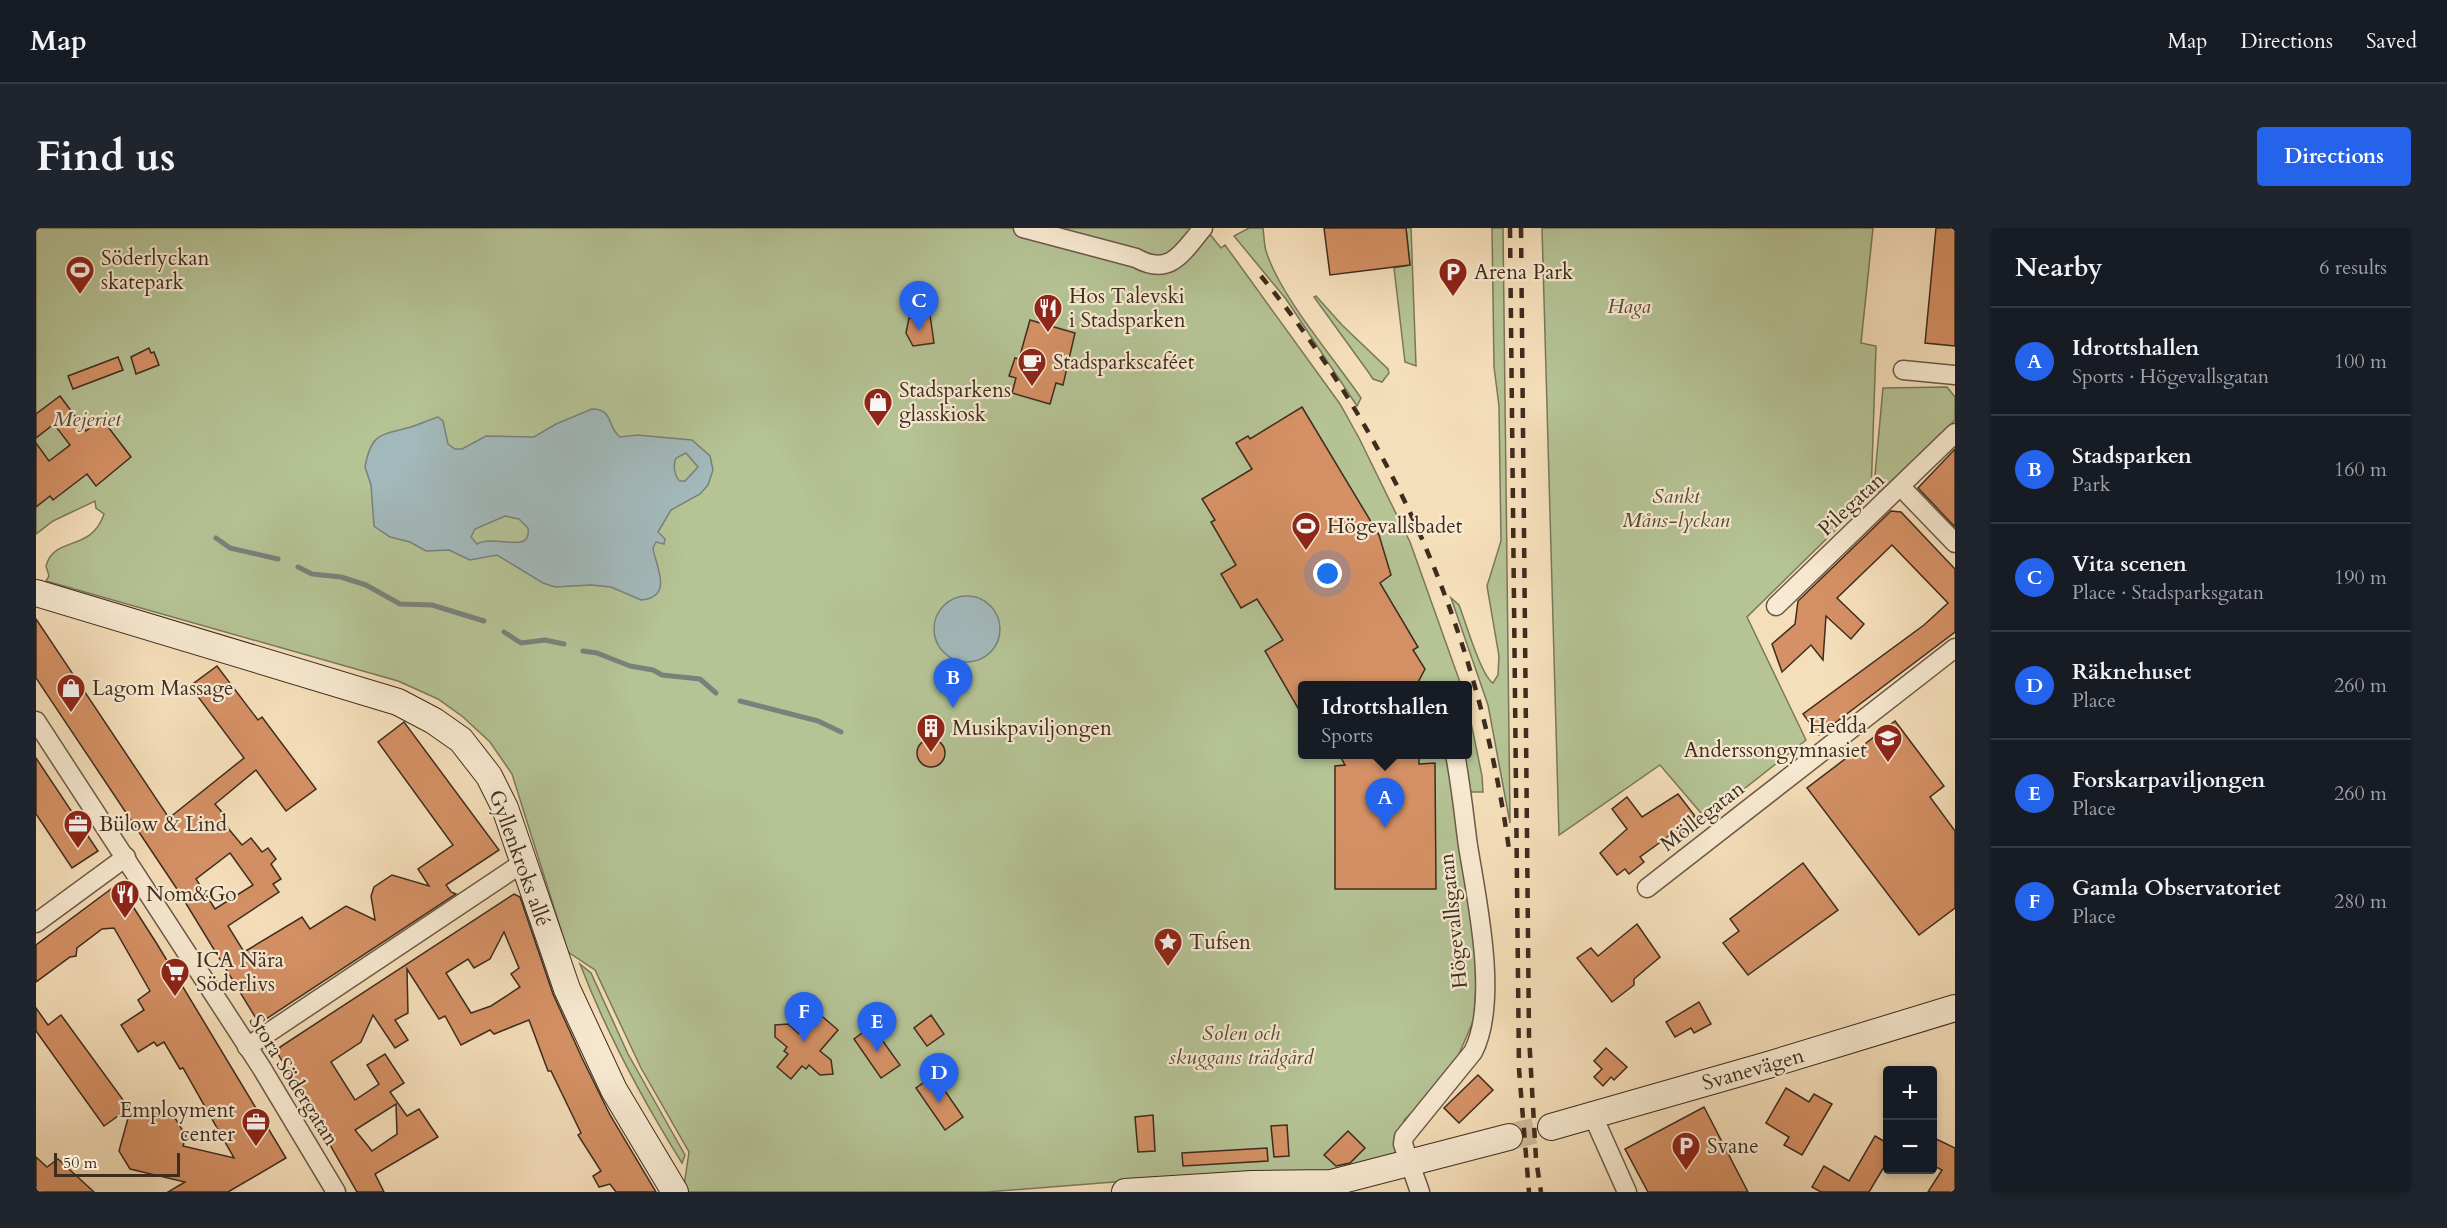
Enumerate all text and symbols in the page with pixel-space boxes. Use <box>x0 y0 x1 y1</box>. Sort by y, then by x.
text: Map <box>30 22 87 60</box>
text: Map <box>2167 27 2207 56</box>
text: Directions <box>2240 27 2333 56</box>
text: Saved <box>2366 27 2417 56</box>
button: Directions <box>2257 127 2411 186</box>
text: Find us <box>36 128 176 185</box>
place label: Söderlyckan skatepark <box>101 244 210 297</box>
text: Nearby <box>2015 250 2103 285</box>
sports icon: Söderlyckan skatepark <box>64 254 96 296</box>
text: 6 results <box>2319 254 2387 281</box>
parking icon: Arena Park <box>1437 256 1469 298</box>
place label: Arena Park <box>1474 258 1574 287</box>
pin: C <box>900 282 938 331</box>
place label: Hos Talevski i Stadsparken <box>1069 282 1186 335</box>
restaurant icon: Hos Talevski i Stadsparken <box>1032 292 1064 334</box>
park label: Haga <box>1607 292 1651 321</box>
text: Idrottshallen <box>2072 333 2200 363</box>
cafe icon: Stadsparkscaféet <box>1016 346 1048 388</box>
place label: Stadsparkscaféet <box>1053 348 1195 377</box>
text: A <box>2027 348 2042 375</box>
text: 100 m <box>2334 348 2387 375</box>
text: Sports · Högevallsgatan <box>2072 363 2269 390</box>
place label: Stadsparkens glasskiosk <box>899 376 1011 429</box>
shop icon: Stadsparkens glasskiosk <box>862 386 894 428</box>
park label: Mejeriet <box>53 405 122 434</box>
text: Stadsparken <box>2072 441 2192 471</box>
text: B <box>2027 456 2042 483</box>
text: 160 m <box>2334 456 2387 483</box>
street label: Pilegatan <box>1812 466 1891 543</box>
text: Park <box>2072 471 2110 498</box>
park label: Sankt Måns-lyckan <box>1622 482 1731 535</box>
sports icon: Högevallsbadet <box>1290 510 1322 552</box>
place label: Högevallsbadet <box>1327 512 1463 541</box>
text: Vita scenen <box>2072 549 2187 579</box>
your location <box>1313 559 1342 588</box>
text: C <box>2027 564 2042 591</box>
text: 190 m <box>2334 564 2387 591</box>
text: Place · Stadsparksgatan <box>2072 579 2264 606</box>
text: Räknehuset <box>2072 657 2191 687</box>
pin: B <box>934 658 972 708</box>
shop icon: Lagom Massage <box>55 672 87 714</box>
text: D <box>2026 672 2043 699</box>
text: 260 m <box>2334 672 2387 699</box>
place label: Lagom Massage <box>92 674 234 703</box>
popup <box>1298 681 1472 759</box>
text: Place <box>2072 687 2116 714</box>
text: Idrottshallen <box>1321 692 1449 722</box>
building icon: Musikpaviljongen <box>915 712 947 754</box>
place label: Hedda Anderssongymnasiet <box>1684 712 1867 765</box>
place label: Musikpaviljongen <box>952 714 1112 743</box>
text: Sports <box>1321 722 1373 749</box>
school or university icon: Hedda Anderssongymnasiet <box>1872 722 1904 764</box>
text: Forskarpaviljongen <box>2072 765 2265 795</box>
street label: Möllegatan <box>1654 774 1751 859</box>
pin: A <box>1366 778 1404 828</box>
text: E <box>2028 780 2041 807</box>
text: 260 m <box>2334 780 2387 807</box>
street label: Gyllenkroks allé <box>481 786 558 930</box>
text: Place <box>2072 795 2116 822</box>
office icon: Bülow & Lind <box>62 808 94 850</box>
place label: Bülow & Lind <box>99 810 227 839</box>
street label: Högevallsgatan <box>1432 852 1475 990</box>
text: Gamla Observatoriet <box>2072 873 2281 903</box>
restaurant icon: Nom&Go <box>109 878 141 920</box>
place label: Nom&Go <box>146 880 237 909</box>
text: F <box>2029 888 2040 915</box>
text: 280 m <box>2334 888 2387 915</box>
text: Place <box>2072 903 2116 930</box>
place icon: Tufsen <box>1152 926 1184 968</box>
place label: Tufsen <box>1189 928 1251 957</box>
place label: ICA Nära Söderlivs <box>196 946 284 999</box>
supermarket icon: ICA Nära Söderlivs <box>159 956 191 998</box>
pin: F <box>784 992 824 1042</box>
pin: E <box>858 1002 896 1052</box>
street label: Stora Södergatan <box>242 1009 346 1151</box>
park label: Solen och skuggans trädgård <box>1169 1019 1314 1072</box>
street label: Svanevägen <box>1699 1041 1808 1098</box>
pin: D <box>920 1054 958 1103</box>
map controls <box>1883 1066 1937 1174</box>
button: + <box>1883 1066 1937 1120</box>
place label: Employment center <box>119 1096 235 1149</box>
office icon: Employment center <box>240 1106 272 1148</box>
button: − <box>1883 1120 1937 1174</box>
parking icon: Svane <box>1670 1130 1702 1172</box>
place label: Svane <box>1707 1132 1759 1161</box>
scale bar <box>54 1150 180 1178</box>
text: 50 m <box>63 1152 97 1174</box>

